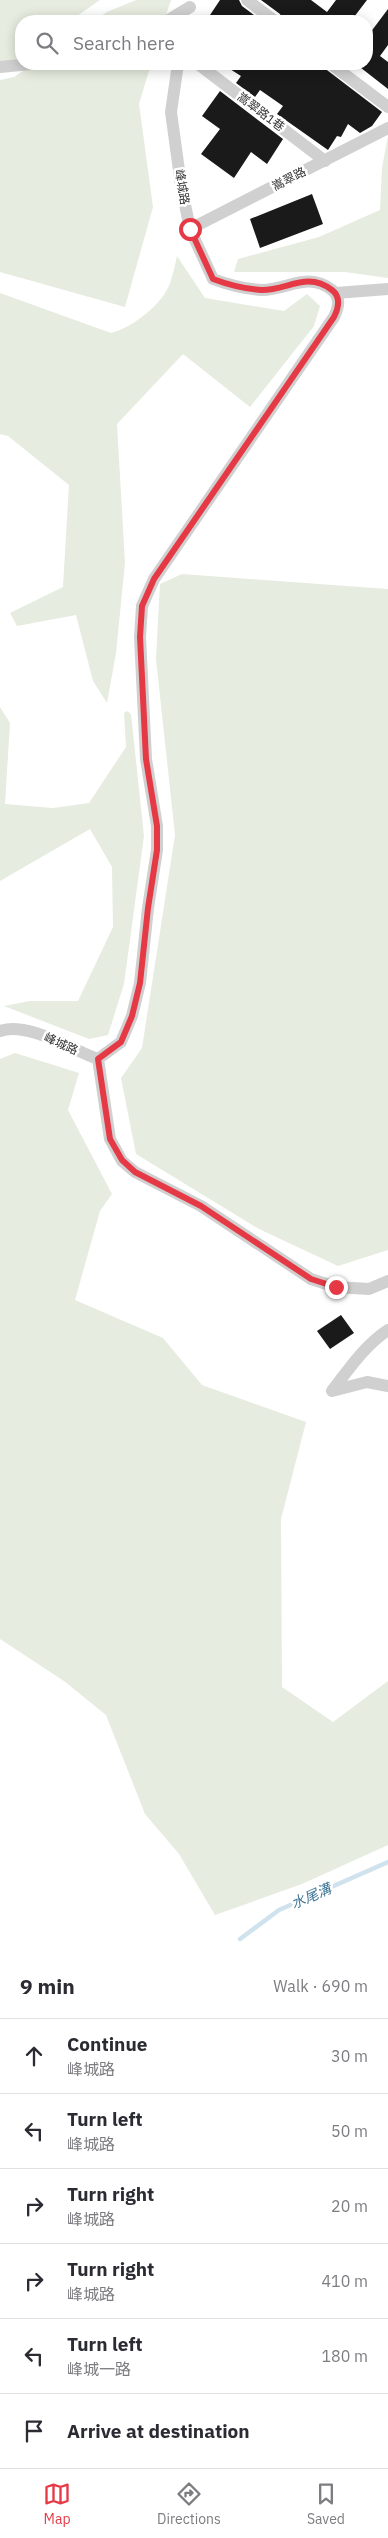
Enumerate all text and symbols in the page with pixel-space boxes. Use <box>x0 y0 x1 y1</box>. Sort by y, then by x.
search box <box>15 15 373 70</box>
icon: search <box>33 29 61 57</box>
text: Search here <box>73 31 175 55</box>
street label: 嵩翠路1巷 <box>235 89 288 134</box>
street label: 嵩翠路 <box>269 164 308 193</box>
street label: 峰城路 <box>172 168 193 206</box>
route start <box>179 218 202 241</box>
street label: 峰城路 <box>42 1029 81 1058</box>
route end <box>325 1276 348 1299</box>
water label: 水尾溝 <box>288 1878 336 1913</box>
text: 9 min <box>20 1972 75 2000</box>
text: Walk · 690 m <box>273 1976 368 1996</box>
text: Continue <box>67 2032 147 2056</box>
icon: ahead <box>20 2042 48 2070</box>
text: 30 m <box>331 2046 368 2066</box>
text: 峰城路 <box>67 2059 115 2079</box>
text: Turn left <box>67 2107 143 2131</box>
icon: left <box>20 2117 48 2145</box>
text: 50 m <box>331 2121 368 2141</box>
text: 峰城路 <box>67 2134 115 2154</box>
text: Turn right <box>67 2182 154 2206</box>
icon: right <box>20 2192 48 2220</box>
text: 20 m <box>331 2196 368 2216</box>
text: 峰城路 <box>67 2209 115 2229</box>
text: Turn right <box>67 2257 154 2281</box>
icon: right <box>20 2267 48 2295</box>
text: 410 m <box>321 2271 368 2291</box>
text: 峰城路 <box>67 2284 115 2304</box>
text: Turn left <box>67 2332 143 2356</box>
icon: left <box>20 2342 48 2370</box>
text: 180 m <box>321 2346 368 2366</box>
text: 峰城一路 <box>67 2359 131 2379</box>
icon: arrive <box>20 2417 48 2445</box>
text: Arrive at destination <box>67 2419 250 2443</box>
tab: Map <box>43 2480 71 2528</box>
tab: Directions <box>157 2480 221 2528</box>
tab: Saved <box>307 2480 345 2528</box>

